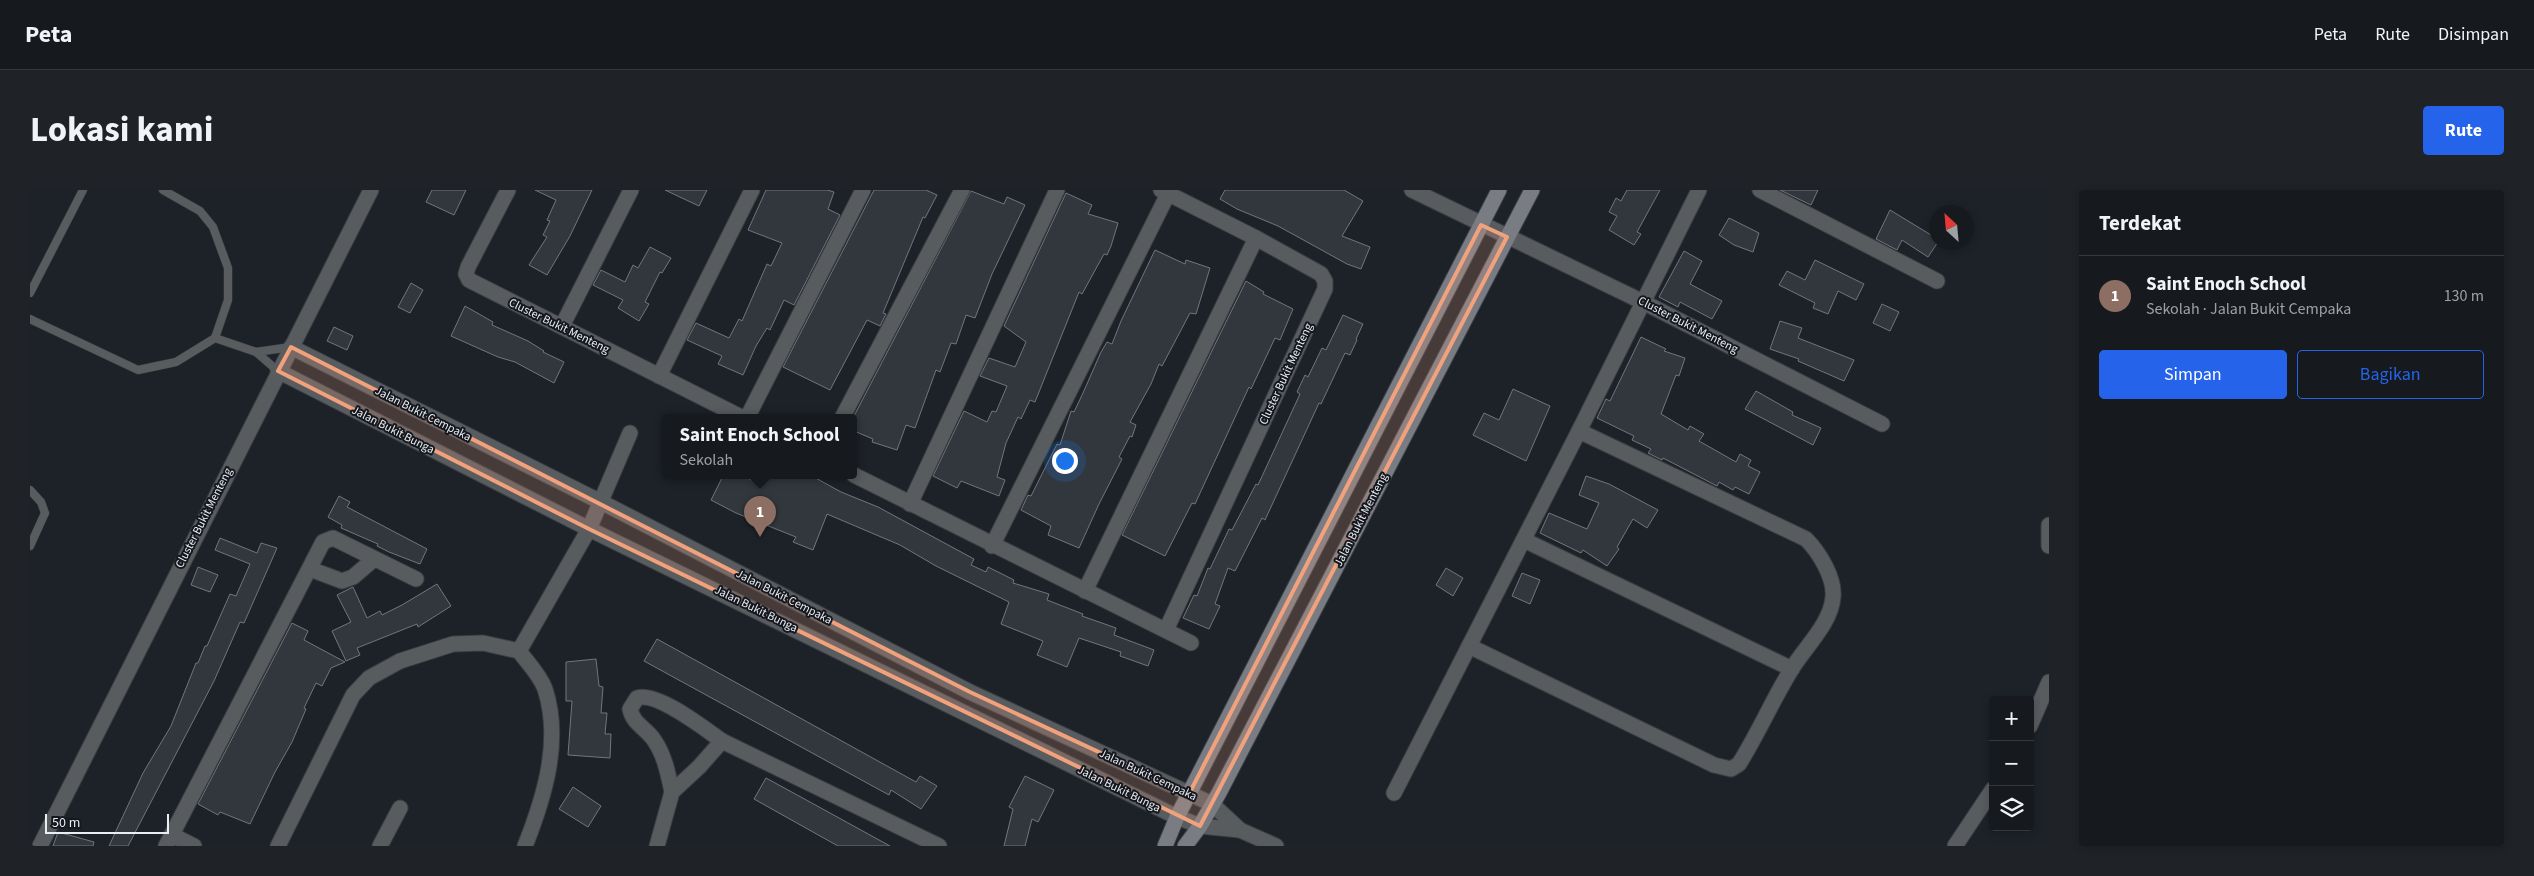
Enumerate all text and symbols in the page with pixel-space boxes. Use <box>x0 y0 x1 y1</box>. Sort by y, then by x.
text: Peta <box>25 17 72 52</box>
text: Peta <box>2314 22 2347 47</box>
text: Rute <box>2375 22 2410 47</box>
text: Disimpan <box>2438 22 2509 47</box>
text: Lokasi kami <box>30 105 213 155</box>
button: Rute <box>2423 106 2504 155</box>
north arrow <box>1929 205 1974 250</box>
text: Terdekat <box>2099 208 2181 238</box>
text: Saint Enoch School <box>2146 271 2306 298</box>
text: 1 <box>2111 285 2119 307</box>
text: 130 m <box>2444 285 2484 307</box>
street label: Cluster Bukit Menteng <box>1635 292 1741 358</box>
street label: Cluster Bukit Menteng <box>506 294 612 358</box>
text: Sekolah · Jalan Bukit Cempaka <box>2146 298 2351 320</box>
street label: Cluster Bukit Menteng <box>1255 320 1317 428</box>
button: Simpan <box>2099 350 2287 399</box>
button: Bagikan <box>2297 350 2484 399</box>
street label: Jalan Bukit Cempaka <box>372 382 474 446</box>
street label: Jalan Bukit Bunga <box>349 402 437 458</box>
popup <box>662 414 857 479</box>
text: Saint Enoch School <box>680 422 839 449</box>
your location <box>1052 448 1078 474</box>
text: Sekolah <box>680 449 733 471</box>
street label: Cluster Bukit Menteng <box>171 465 237 571</box>
street label: Jalan Bukit Menteng <box>1330 470 1392 570</box>
pin: 1 <box>744 496 776 537</box>
street label: Jalan Bukit Cempaka <box>733 565 835 629</box>
street label: Jalan Bukit Bunga <box>711 581 801 637</box>
map controls <box>1989 696 2034 831</box>
button: + <box>1989 696 2034 741</box>
button: − <box>1989 741 2034 786</box>
street label: Jalan Bukit Cempaka <box>1096 745 1200 805</box>
street label: Jalan Bukit Bunga <box>1074 761 1164 817</box>
button: layers <box>1989 786 2034 831</box>
scale bar <box>45 811 169 834</box>
text: 50 m <box>52 813 80 833</box>

